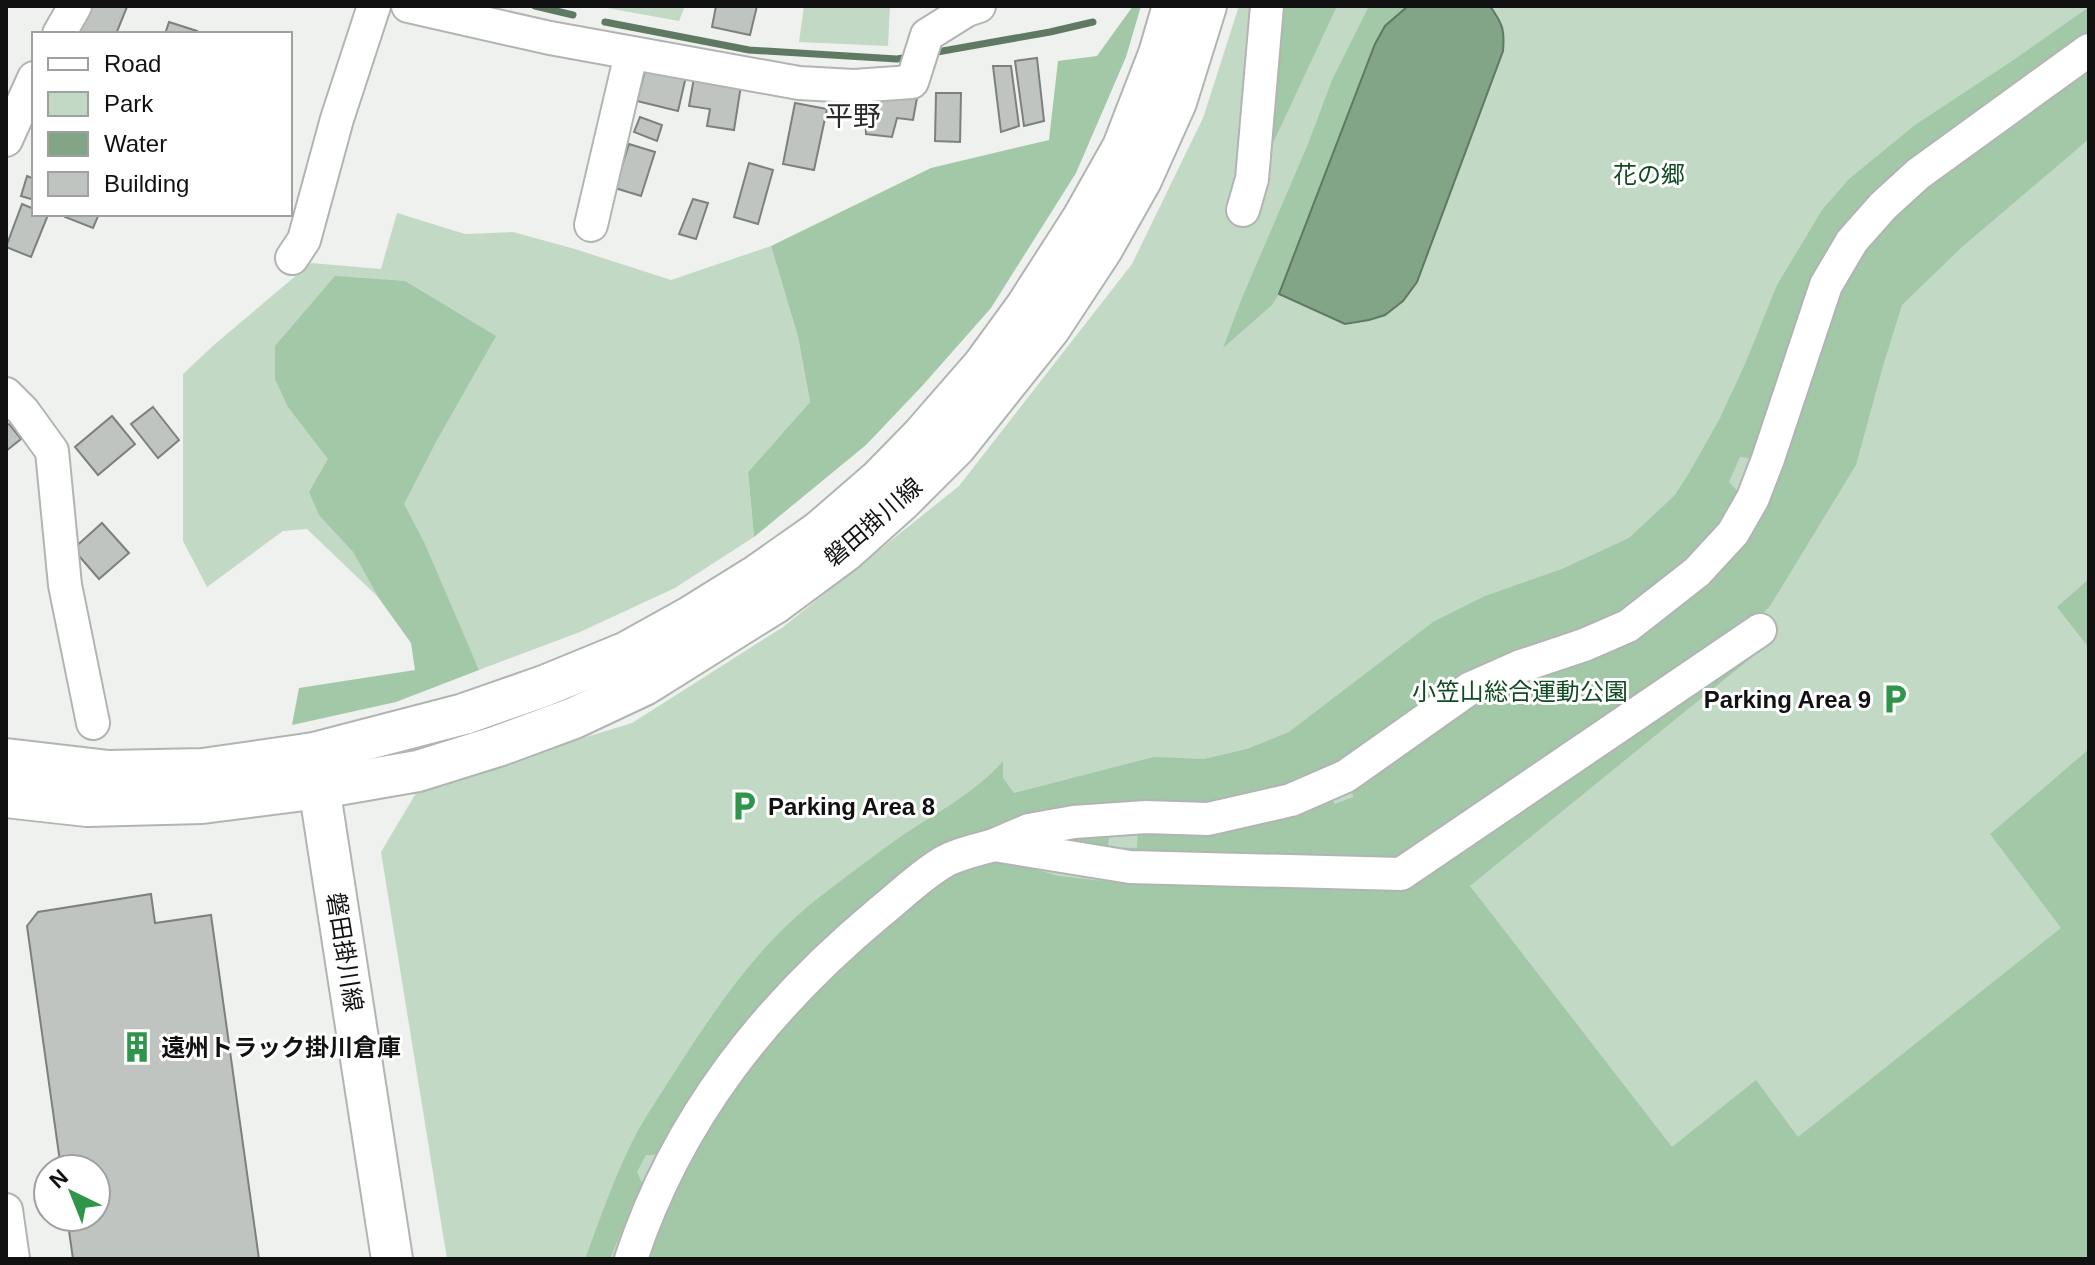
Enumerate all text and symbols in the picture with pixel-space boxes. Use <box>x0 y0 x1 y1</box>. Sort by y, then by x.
legend <box>32 32 292 216</box>
text: Road <box>104 50 161 77</box>
text: Park <box>104 90 154 117</box>
district label: 平野 <box>825 101 881 132</box>
text: Water <box>104 130 167 157</box>
park label: 花の郷 <box>1613 161 1685 188</box>
text: Building <box>104 170 189 197</box>
street label: 磐田掛川線 <box>819 472 927 572</box>
park label: 小笠山総合運動公園 <box>1412 678 1628 705</box>
parking icon: Parking Area 9 <box>1878 682 1912 716</box>
place label: Parking Area 9 <box>1704 686 1871 713</box>
parking icon: Parking Area 8 <box>727 789 761 823</box>
place label: Parking Area 8 <box>768 793 935 820</box>
street label: 磐田掛川線 <box>322 891 368 1013</box>
building icon: 遠州トラック掛川倉庫 <box>120 1030 154 1064</box>
place label: 遠州トラック掛川倉庫 <box>161 1034 401 1061</box>
north arrow <box>32 1153 112 1233</box>
text: N <box>44 1164 73 1193</box>

